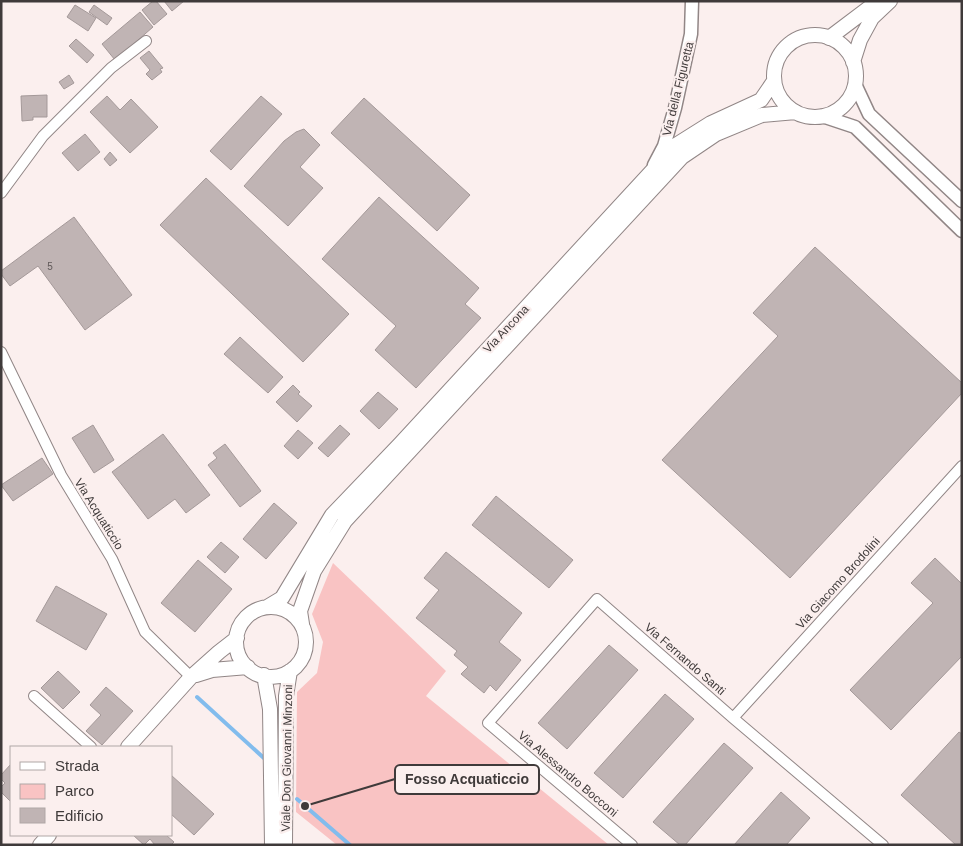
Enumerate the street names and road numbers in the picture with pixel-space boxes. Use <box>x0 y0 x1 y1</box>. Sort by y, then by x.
street label: Via della Figuretta <box>660 40 697 138</box>
street label: Via Ancona <box>480 302 532 356</box>
street label: Via Acquaticcio <box>72 476 127 552</box>
street label: Via Giacomo Brodolini <box>793 534 883 632</box>
street label: Via Fernando Santi <box>642 620 728 698</box>
street label: Viale Don Giovanni Minzoni <box>279 684 295 832</box>
street label: Via Alessandro Bocconi <box>515 728 621 820</box>

